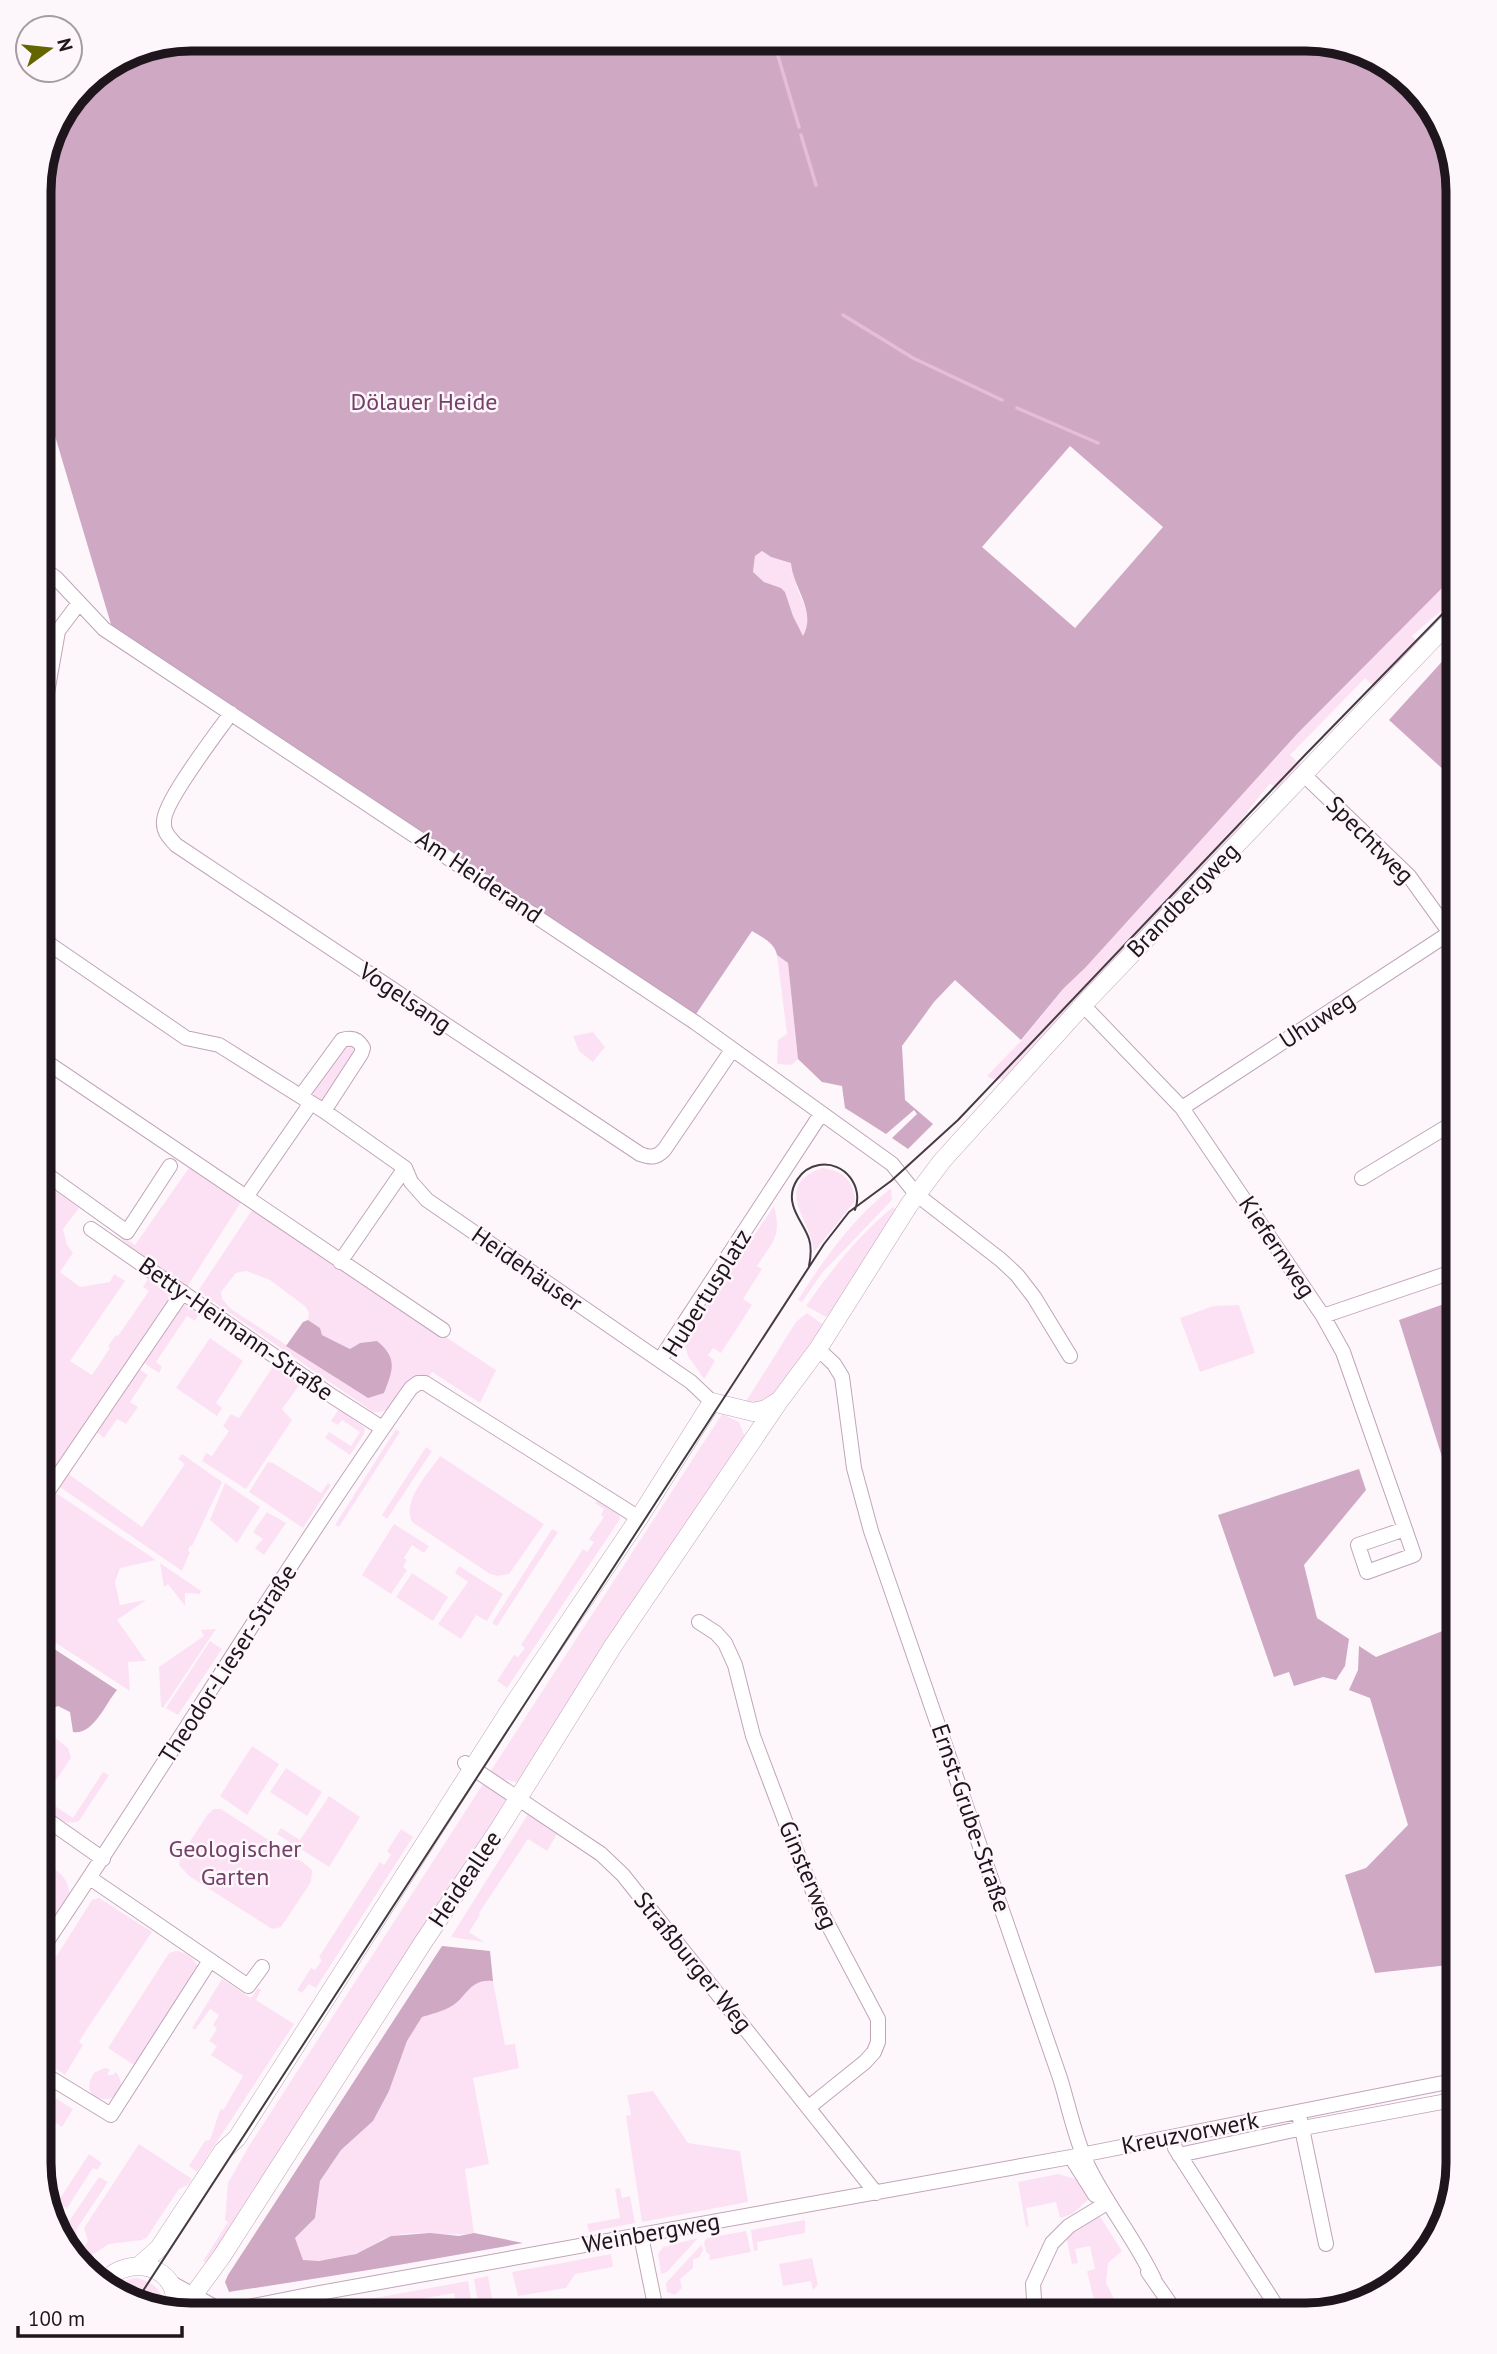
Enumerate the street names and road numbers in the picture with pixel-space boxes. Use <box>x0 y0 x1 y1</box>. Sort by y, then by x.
street label: Spechtweg <box>1320 789 1421 890</box>
street label: Am Heiderand <box>410 823 548 930</box>
street label: Brandbergweg <box>1120 835 1245 964</box>
street label: Vogelsang <box>352 955 458 1040</box>
street label: Uhuweg <box>1273 984 1360 1055</box>
street label: Kiefernweg <box>1232 1190 1323 1304</box>
street label: Heidehäuser <box>466 1219 589 1318</box>
street label: Hubertusplatz <box>655 1223 758 1362</box>
street label: Betty-Heimann-Straße <box>133 1250 340 1407</box>
street label: Theodor-Lieser-Straße <box>152 1558 304 1769</box>
street label: Ernst-Grube-Straße <box>925 1720 1018 1916</box>
street label: Ginsterweg <box>772 1816 845 1934</box>
street label: Heideallee <box>421 1824 508 1933</box>
street label: Straßburger Weg <box>627 1885 760 2038</box>
street label: Kreuzvorwerk <box>1119 2104 1262 2161</box>
street label: Weinbergweg <box>580 2205 722 2260</box>

